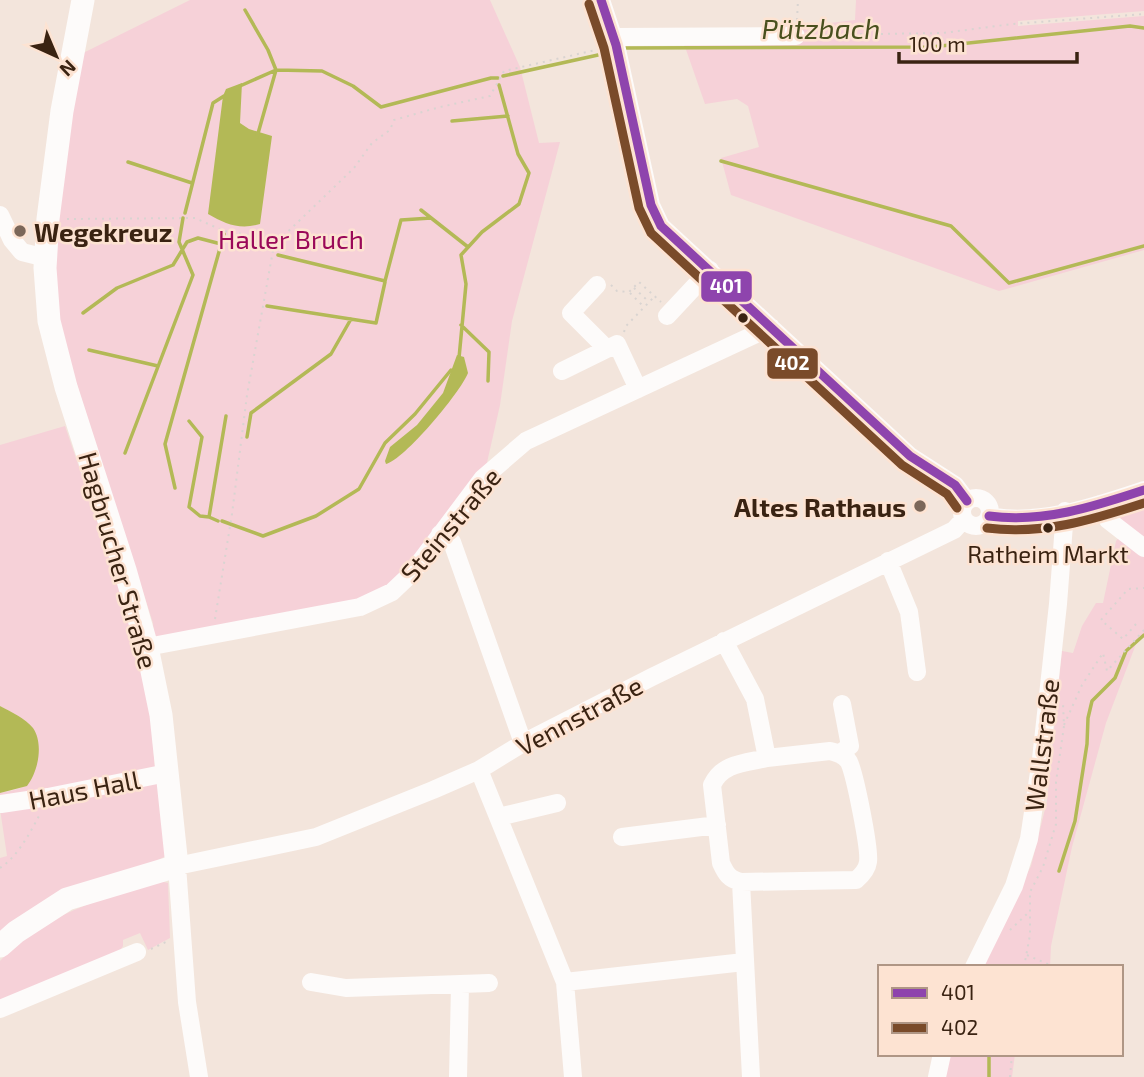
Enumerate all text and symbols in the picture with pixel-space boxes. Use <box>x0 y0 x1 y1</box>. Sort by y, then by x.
water label: Pützbach <box>762 11 880 45</box>
north arrow <box>21 21 91 91</box>
scale bar <box>899 21 1078 65</box>
text: 100 m <box>909 31 966 56</box>
text: N <box>55 56 81 82</box>
place label: Wegekreuz <box>34 216 172 247</box>
marker: Wegekreuz <box>12 223 28 239</box>
park label: Haller Bruch <box>218 223 364 254</box>
line badge: 401 <box>700 270 753 303</box>
text: 401 <box>710 274 742 297</box>
unlabelled marker <box>736 311 750 325</box>
line badge: 402 <box>766 347 819 380</box>
text: 402 <box>774 351 810 374</box>
street label: Hagbrucher Straße <box>73 448 165 672</box>
street label: Steinstraße <box>393 461 507 587</box>
place label: Altes Rathaus <box>734 491 906 522</box>
marker: Altes Rathaus <box>912 498 928 514</box>
marker: Ratheim Markt <box>1041 521 1055 535</box>
place label: Ratheim Markt <box>967 539 1129 568</box>
street label: Vennstraße <box>511 669 647 761</box>
street label: Wallstraße <box>1017 677 1065 813</box>
street label: Haus Hall <box>26 763 142 815</box>
legend <box>878 965 1123 1056</box>
text: 401 <box>941 979 975 1004</box>
text: 402 <box>941 1014 978 1039</box>

